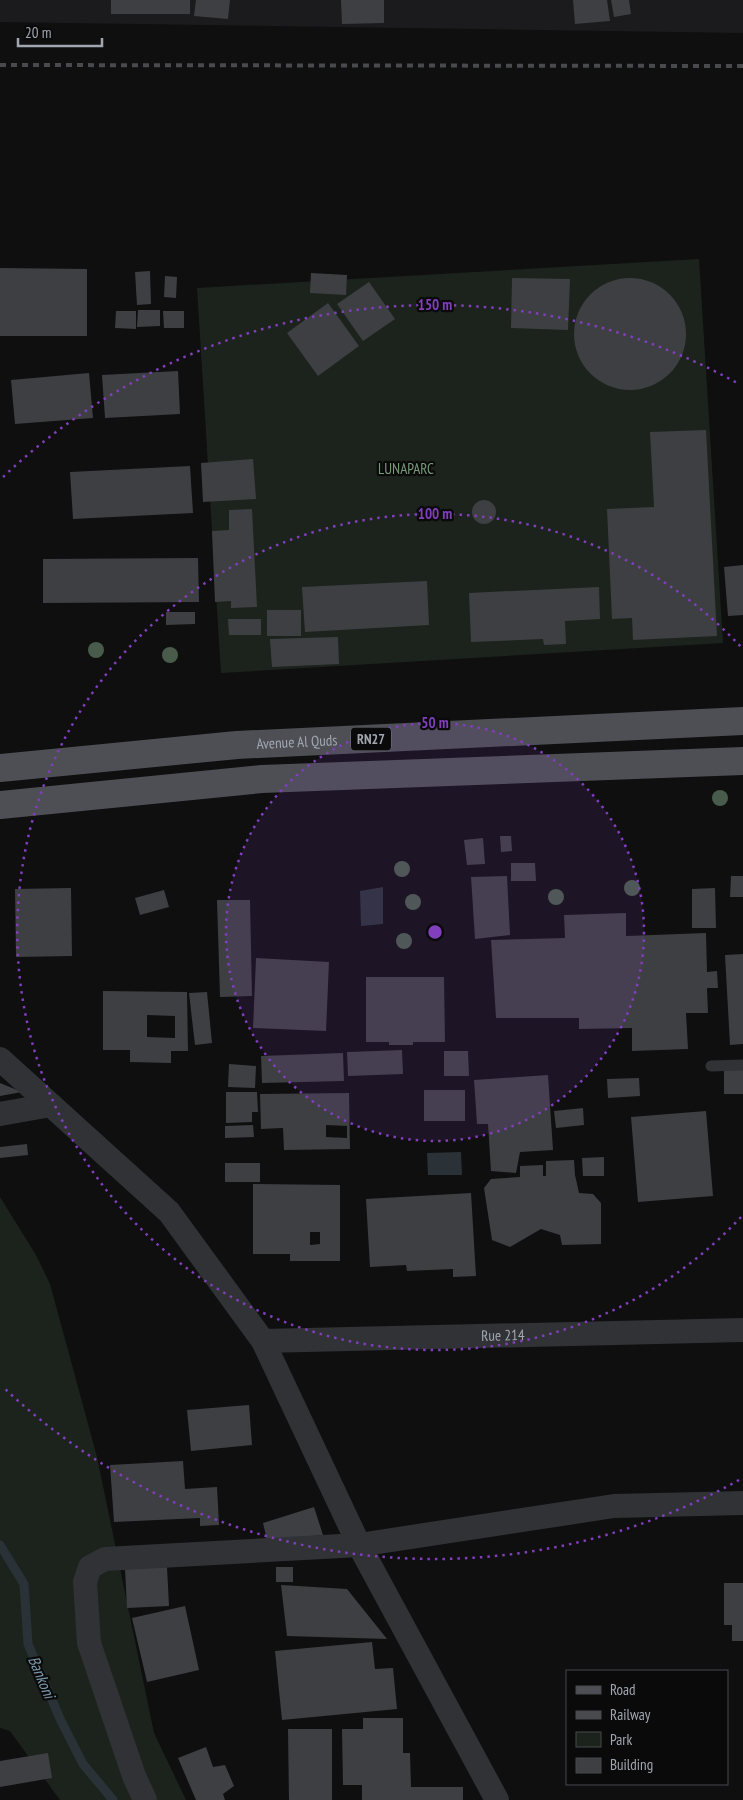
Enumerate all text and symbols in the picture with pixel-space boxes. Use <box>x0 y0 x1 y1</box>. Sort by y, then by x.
scale bar <box>18 15 101 47</box>
text: 20 m <box>25 23 51 42</box>
text: 150 m <box>418 295 452 314</box>
park label: LUNAPARC <box>378 459 434 478</box>
text: 100 m <box>418 504 452 523</box>
text: 50 m <box>421 713 449 732</box>
road number: RN27 <box>351 728 391 751</box>
street label: Avenue Al Quds <box>256 730 338 753</box>
centre of rings <box>426 923 444 941</box>
street label: Rue 214 <box>481 1325 525 1345</box>
water label: Bankoni <box>24 1653 61 1704</box>
legend <box>566 1670 728 1785</box>
text: Road <box>610 1680 636 1699</box>
text: Railway <box>610 1705 651 1724</box>
text: Park <box>610 1730 632 1749</box>
text: Building <box>610 1755 653 1774</box>

